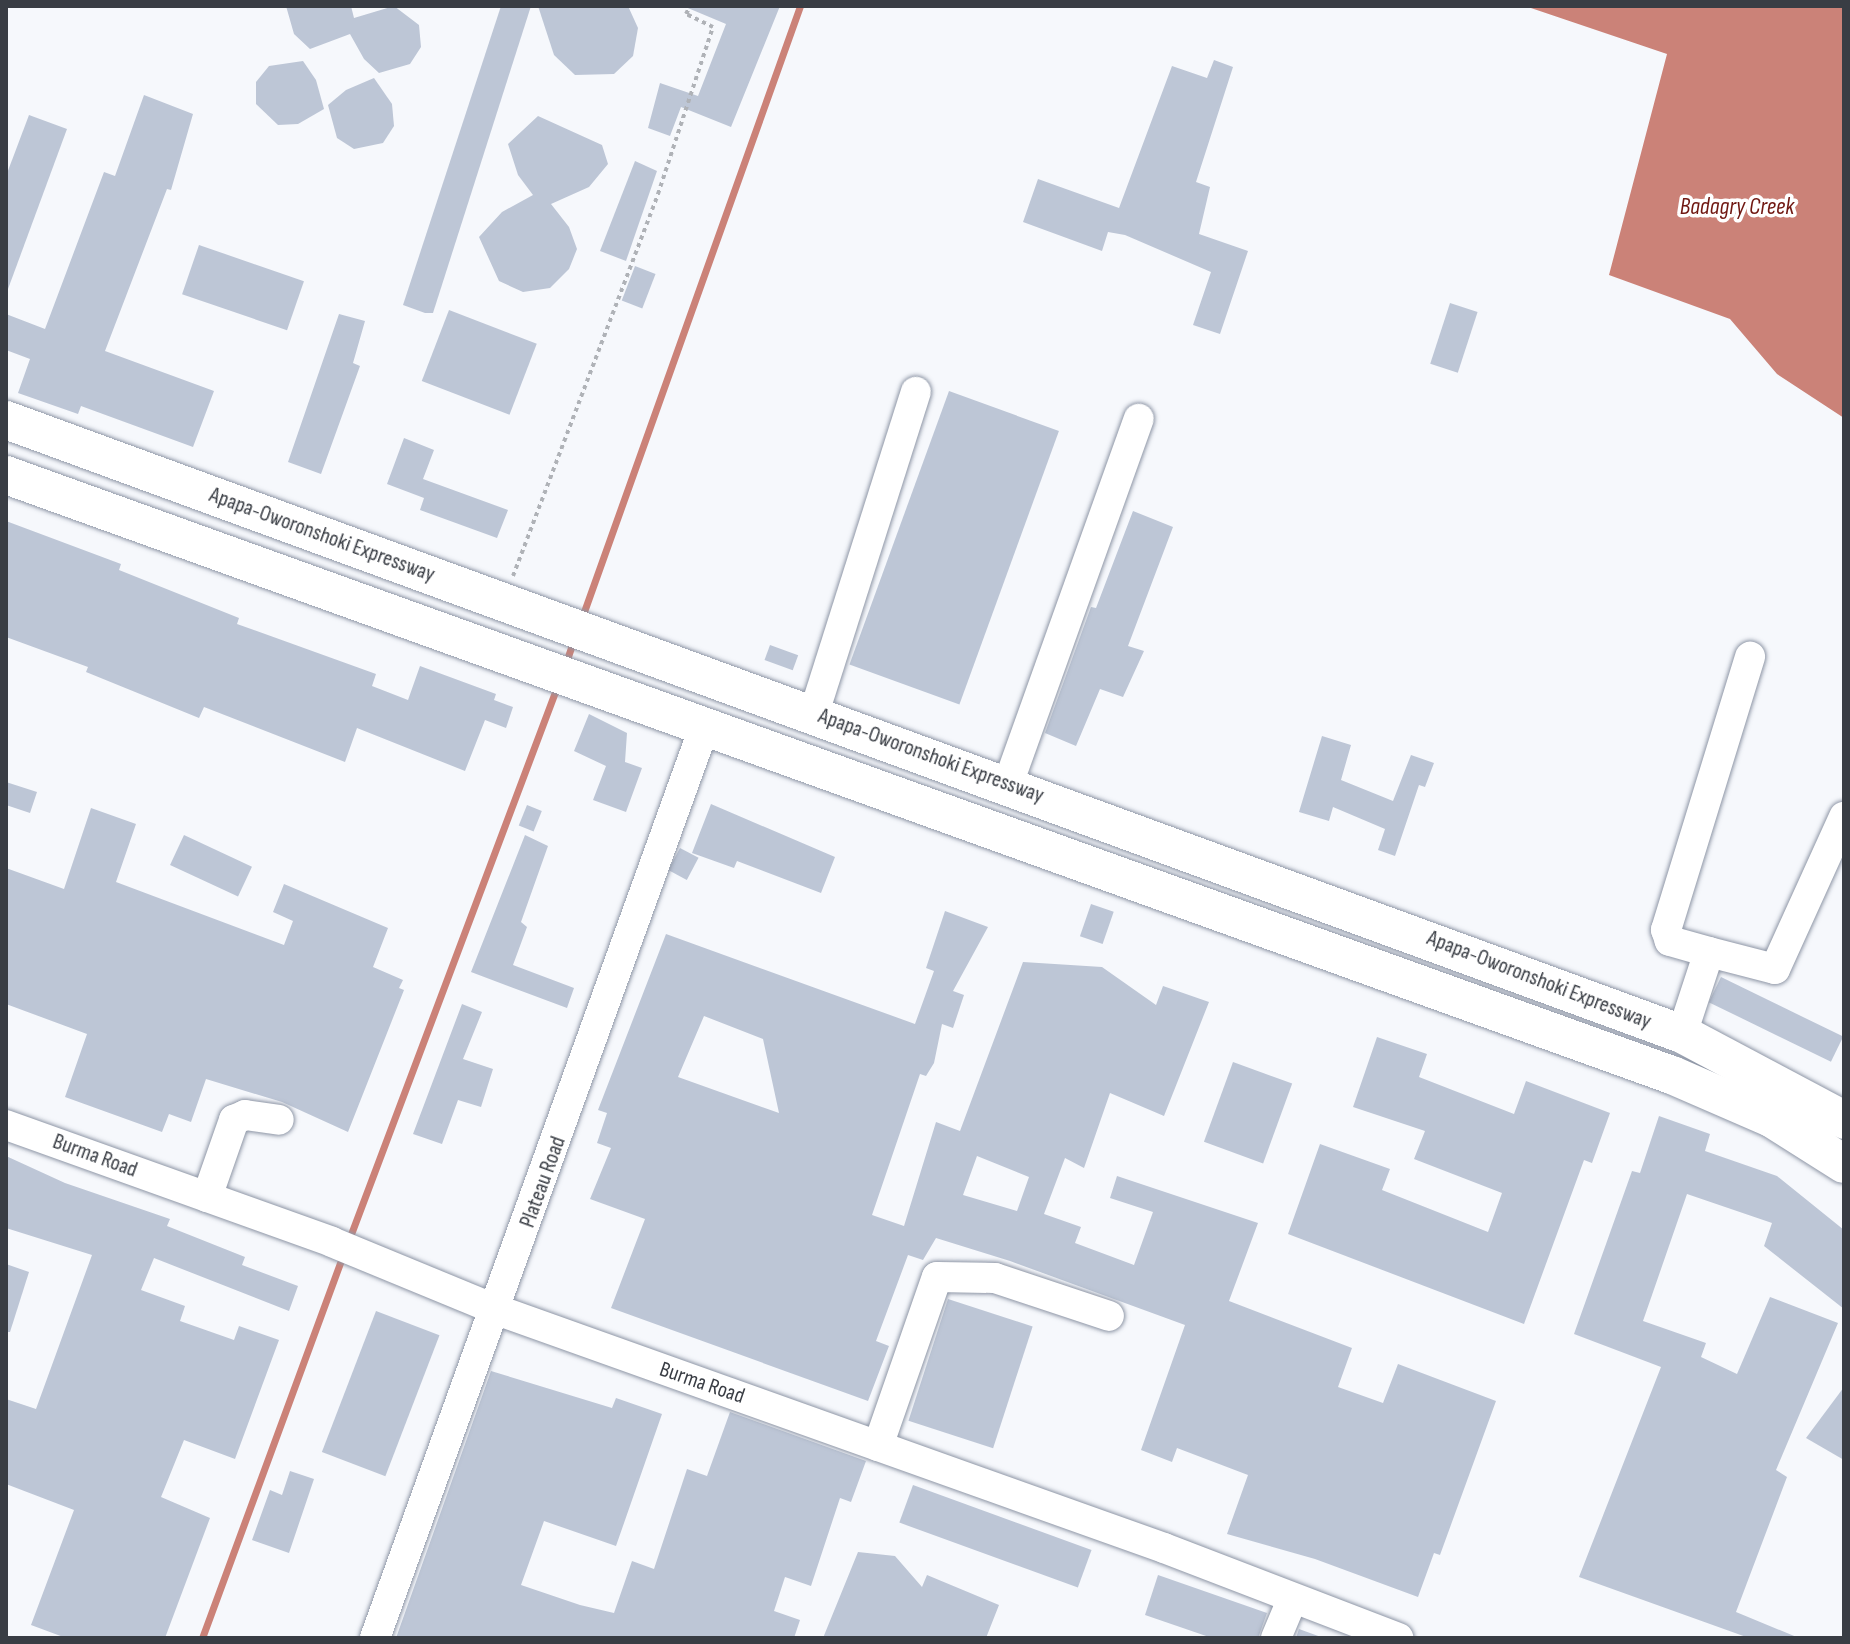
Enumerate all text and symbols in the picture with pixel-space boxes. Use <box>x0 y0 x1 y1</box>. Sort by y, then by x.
water label: Badagry Creek <box>1680 193 1794 221</box>
street label: Apapa-Oworonshoki Expressway <box>206 482 438 588</box>
street label: Apapa-Oworonshoki Expressway <box>815 703 1047 809</box>
street label: Apapa-Oworonshoki Expressway <box>1423 925 1655 1035</box>
street label: Burma Road <box>49 1129 141 1183</box>
street label: Plateau Road <box>514 1133 572 1231</box>
street label: Burma Road <box>656 1356 748 1410</box>

